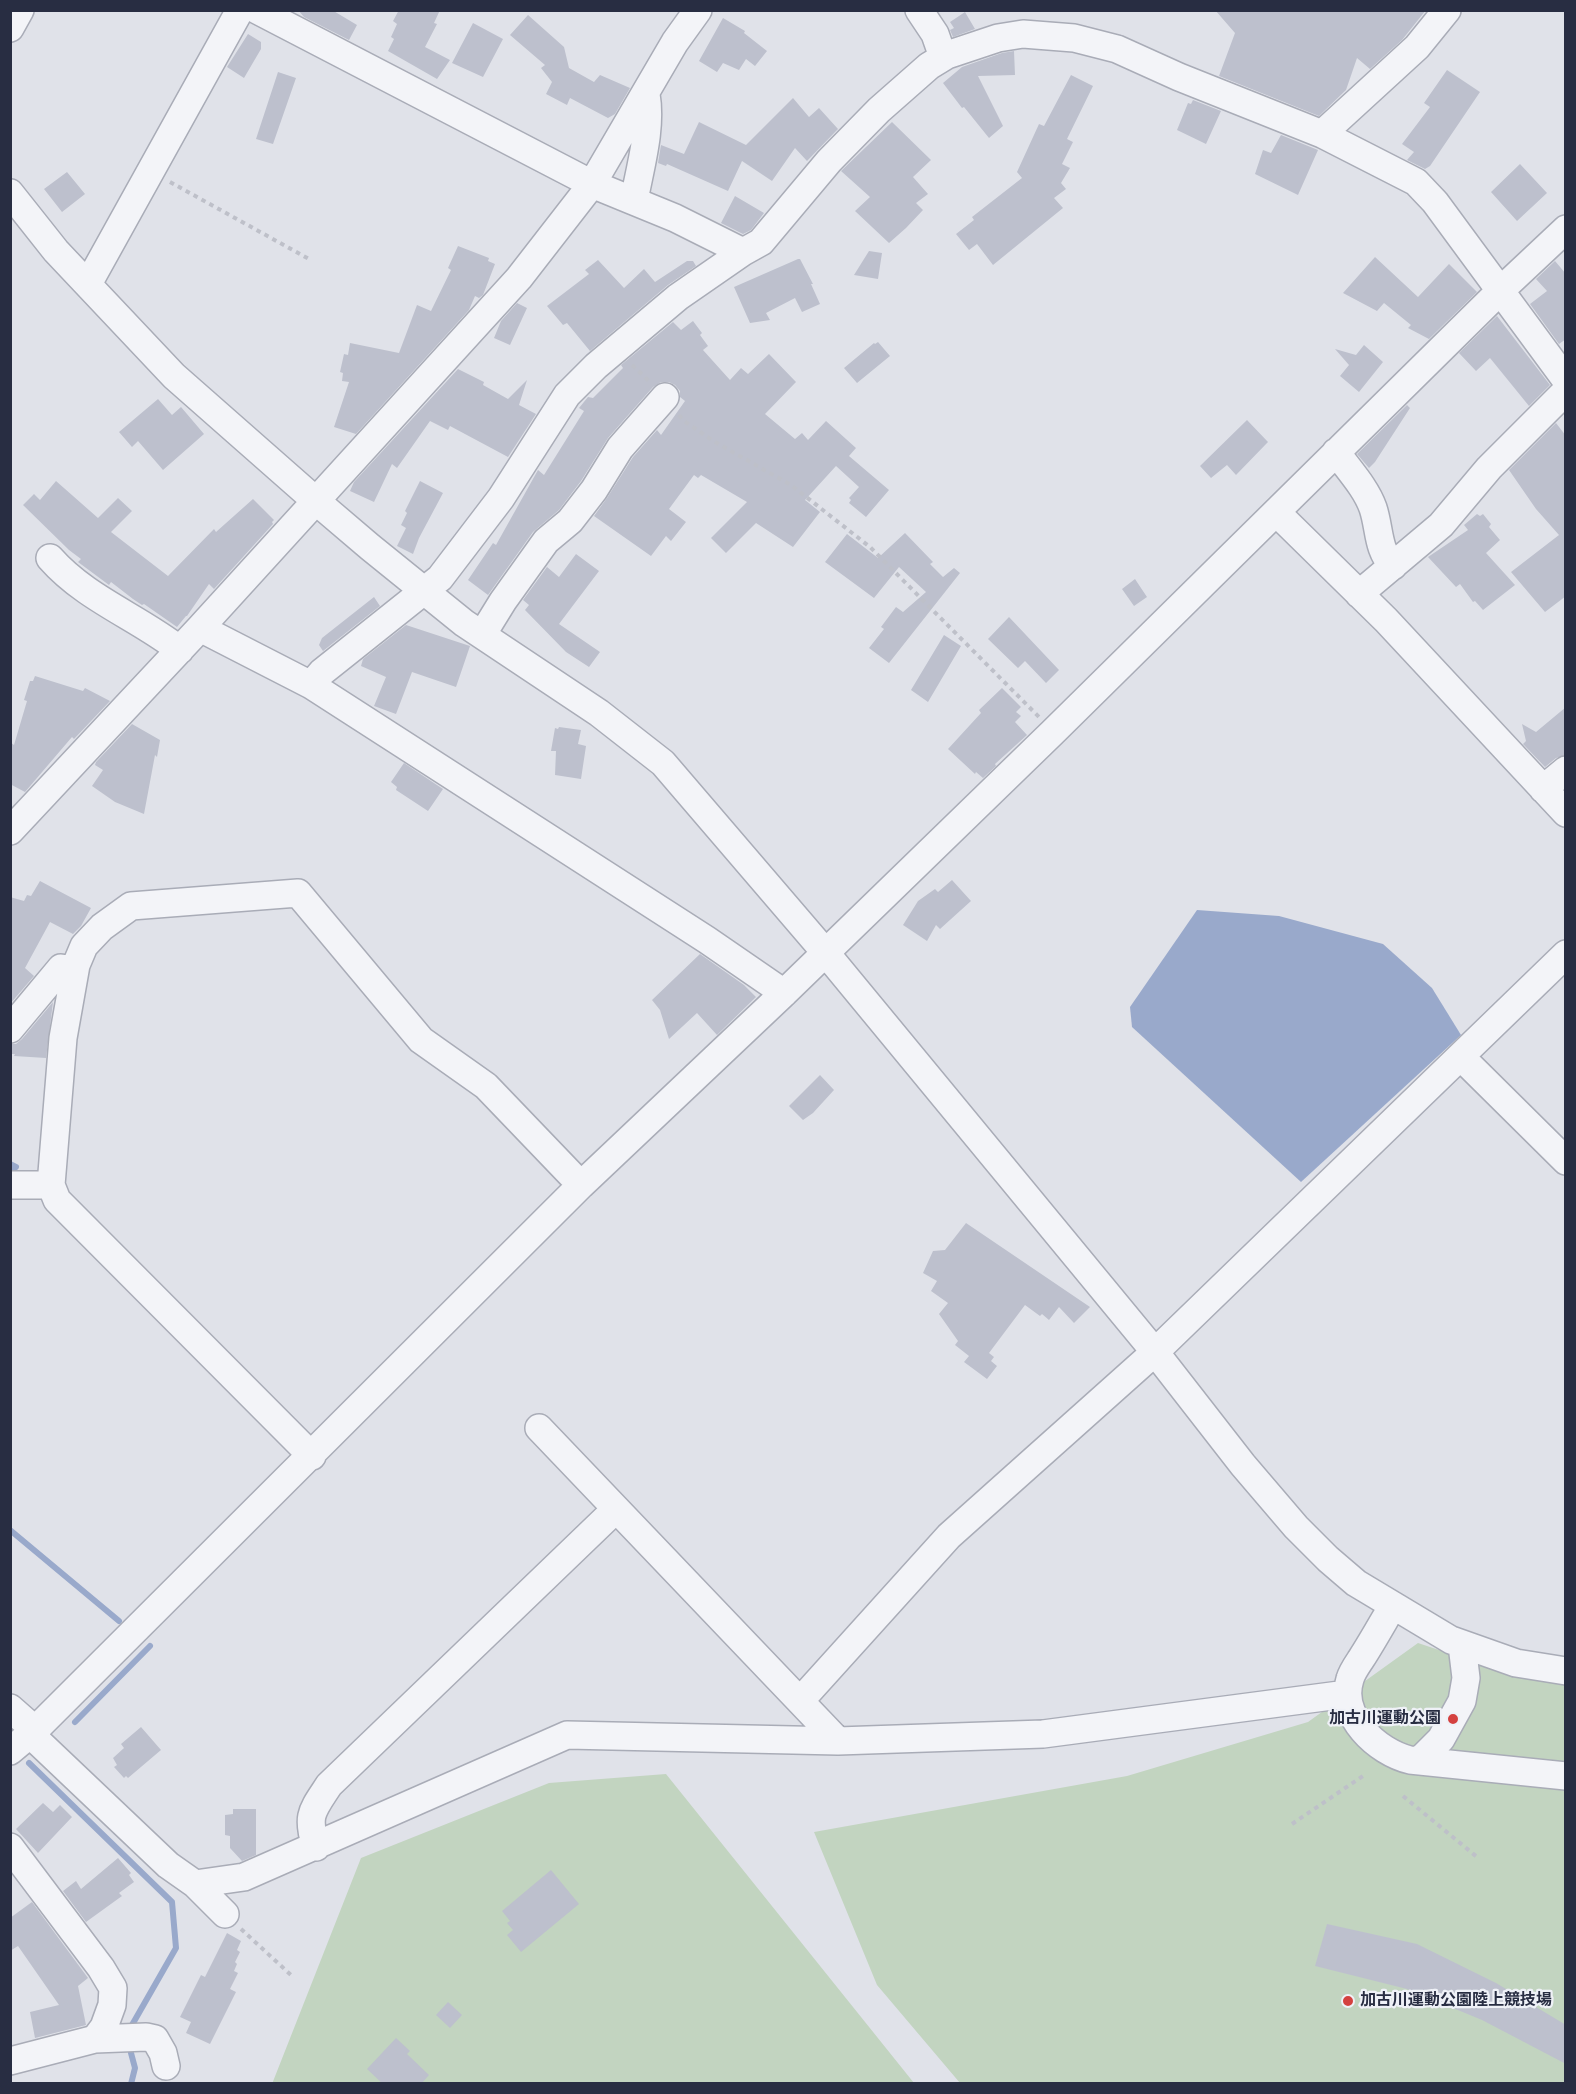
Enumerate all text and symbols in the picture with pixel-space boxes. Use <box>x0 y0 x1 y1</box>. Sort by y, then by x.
place label: 加古川運動公園 <box>1329 1709 1441 1729</box>
marker: 加古川運動公園 <box>1446 1712 1460 1726</box>
place label: 加古川運動公園陸上競技場 <box>1360 1991 1552 2011</box>
marker: 加古川運動公園陸上競技場 <box>1341 1994 1355 2008</box>

